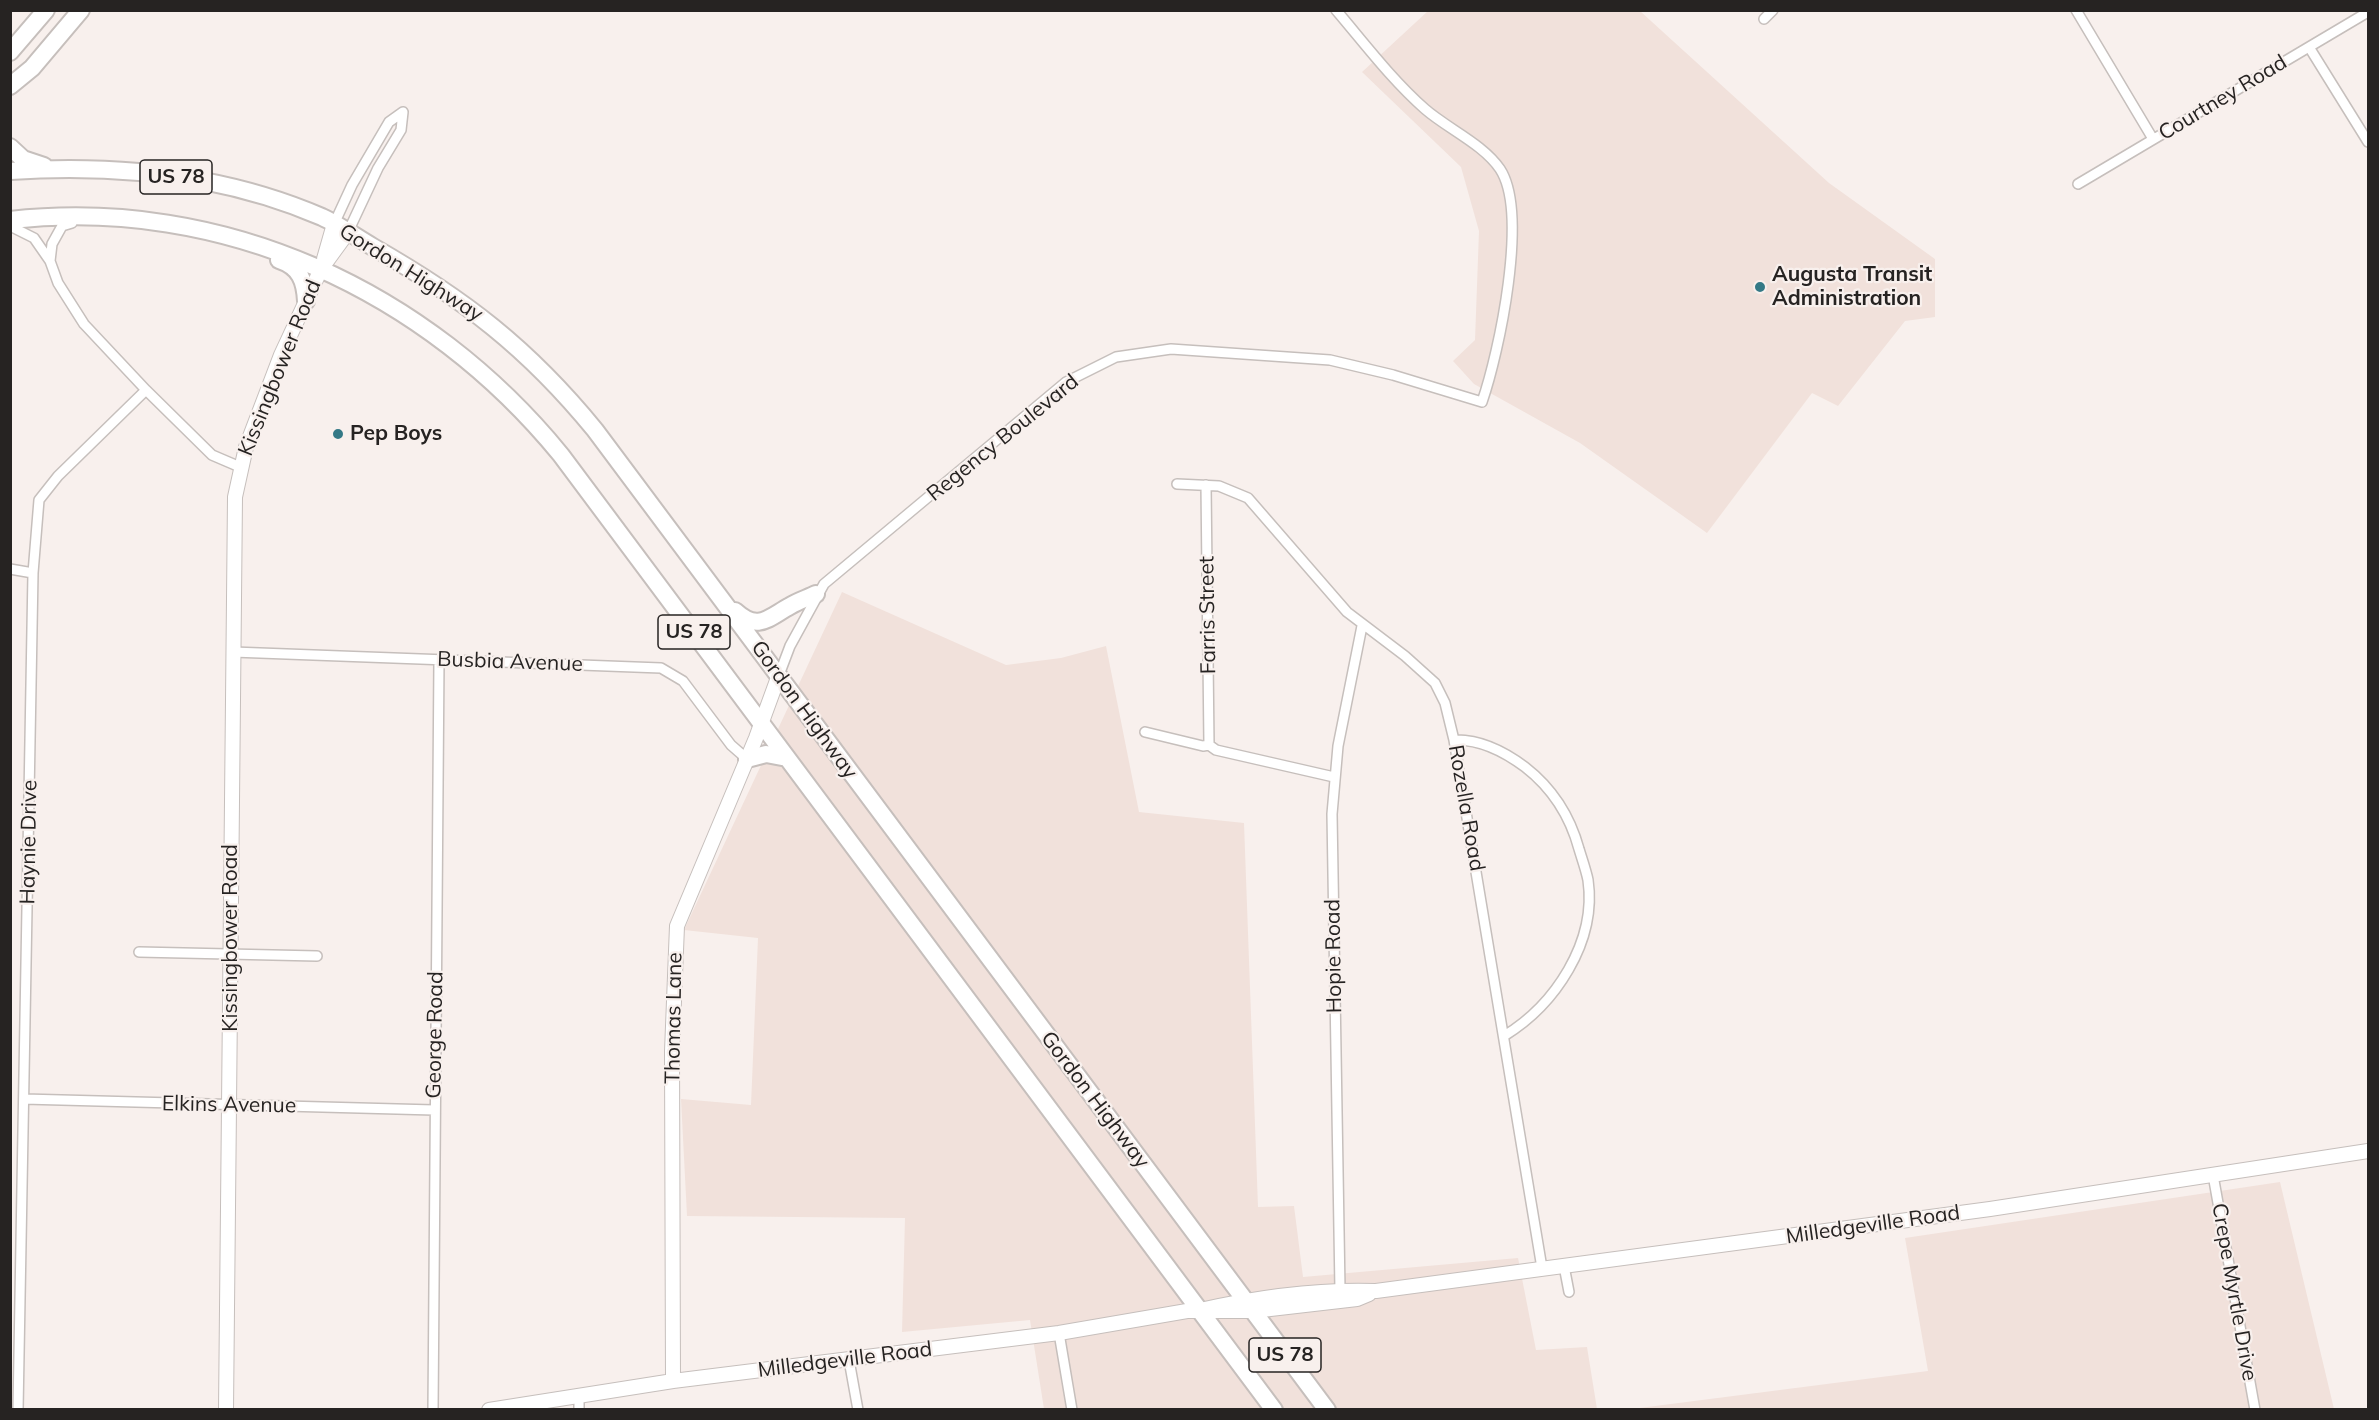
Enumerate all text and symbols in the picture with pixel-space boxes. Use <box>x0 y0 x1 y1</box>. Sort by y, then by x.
street label: Courtney Road <box>2154 50 2292 146</box>
road number: US 78 <box>140 160 212 194</box>
street label: Gordon Highway <box>334 219 488 327</box>
place label: Augusta Transit Administration <box>1772 262 1932 312</box>
street label: Kissingbower Road <box>233 276 327 460</box>
marker: Augusta Transit Administration <box>1753 280 1767 294</box>
street label: Regency Boulevard <box>922 369 1084 507</box>
place label: Pep Boys <box>350 421 442 447</box>
marker: Pep Boys <box>331 427 345 441</box>
street label: Farris Street <box>1194 556 1222 674</box>
road number: US 78 <box>658 615 730 649</box>
street label: Gordon Highway <box>745 636 863 784</box>
street label: Busbia Avenue <box>437 647 583 677</box>
street label: Rozella Road <box>1442 743 1490 873</box>
street label: Haynie Drive <box>15 779 43 905</box>
street label: Kissingbower Road <box>218 844 244 1032</box>
street label: Hopie Road <box>1320 899 1348 1013</box>
street label: Thomas Lane <box>660 952 688 1084</box>
street label: George Road <box>421 971 449 1099</box>
street label: Gordon Highway <box>1035 1027 1155 1173</box>
street label: Elkins Avenue <box>162 1091 296 1119</box>
street label: Milledgeville Road <box>1784 1200 1962 1250</box>
street label: Crepe Myrtle Drive <box>2206 1201 2262 1383</box>
street label: Milledgeville Road <box>756 1337 934 1383</box>
road number: US 78 <box>1249 1338 1321 1372</box>

